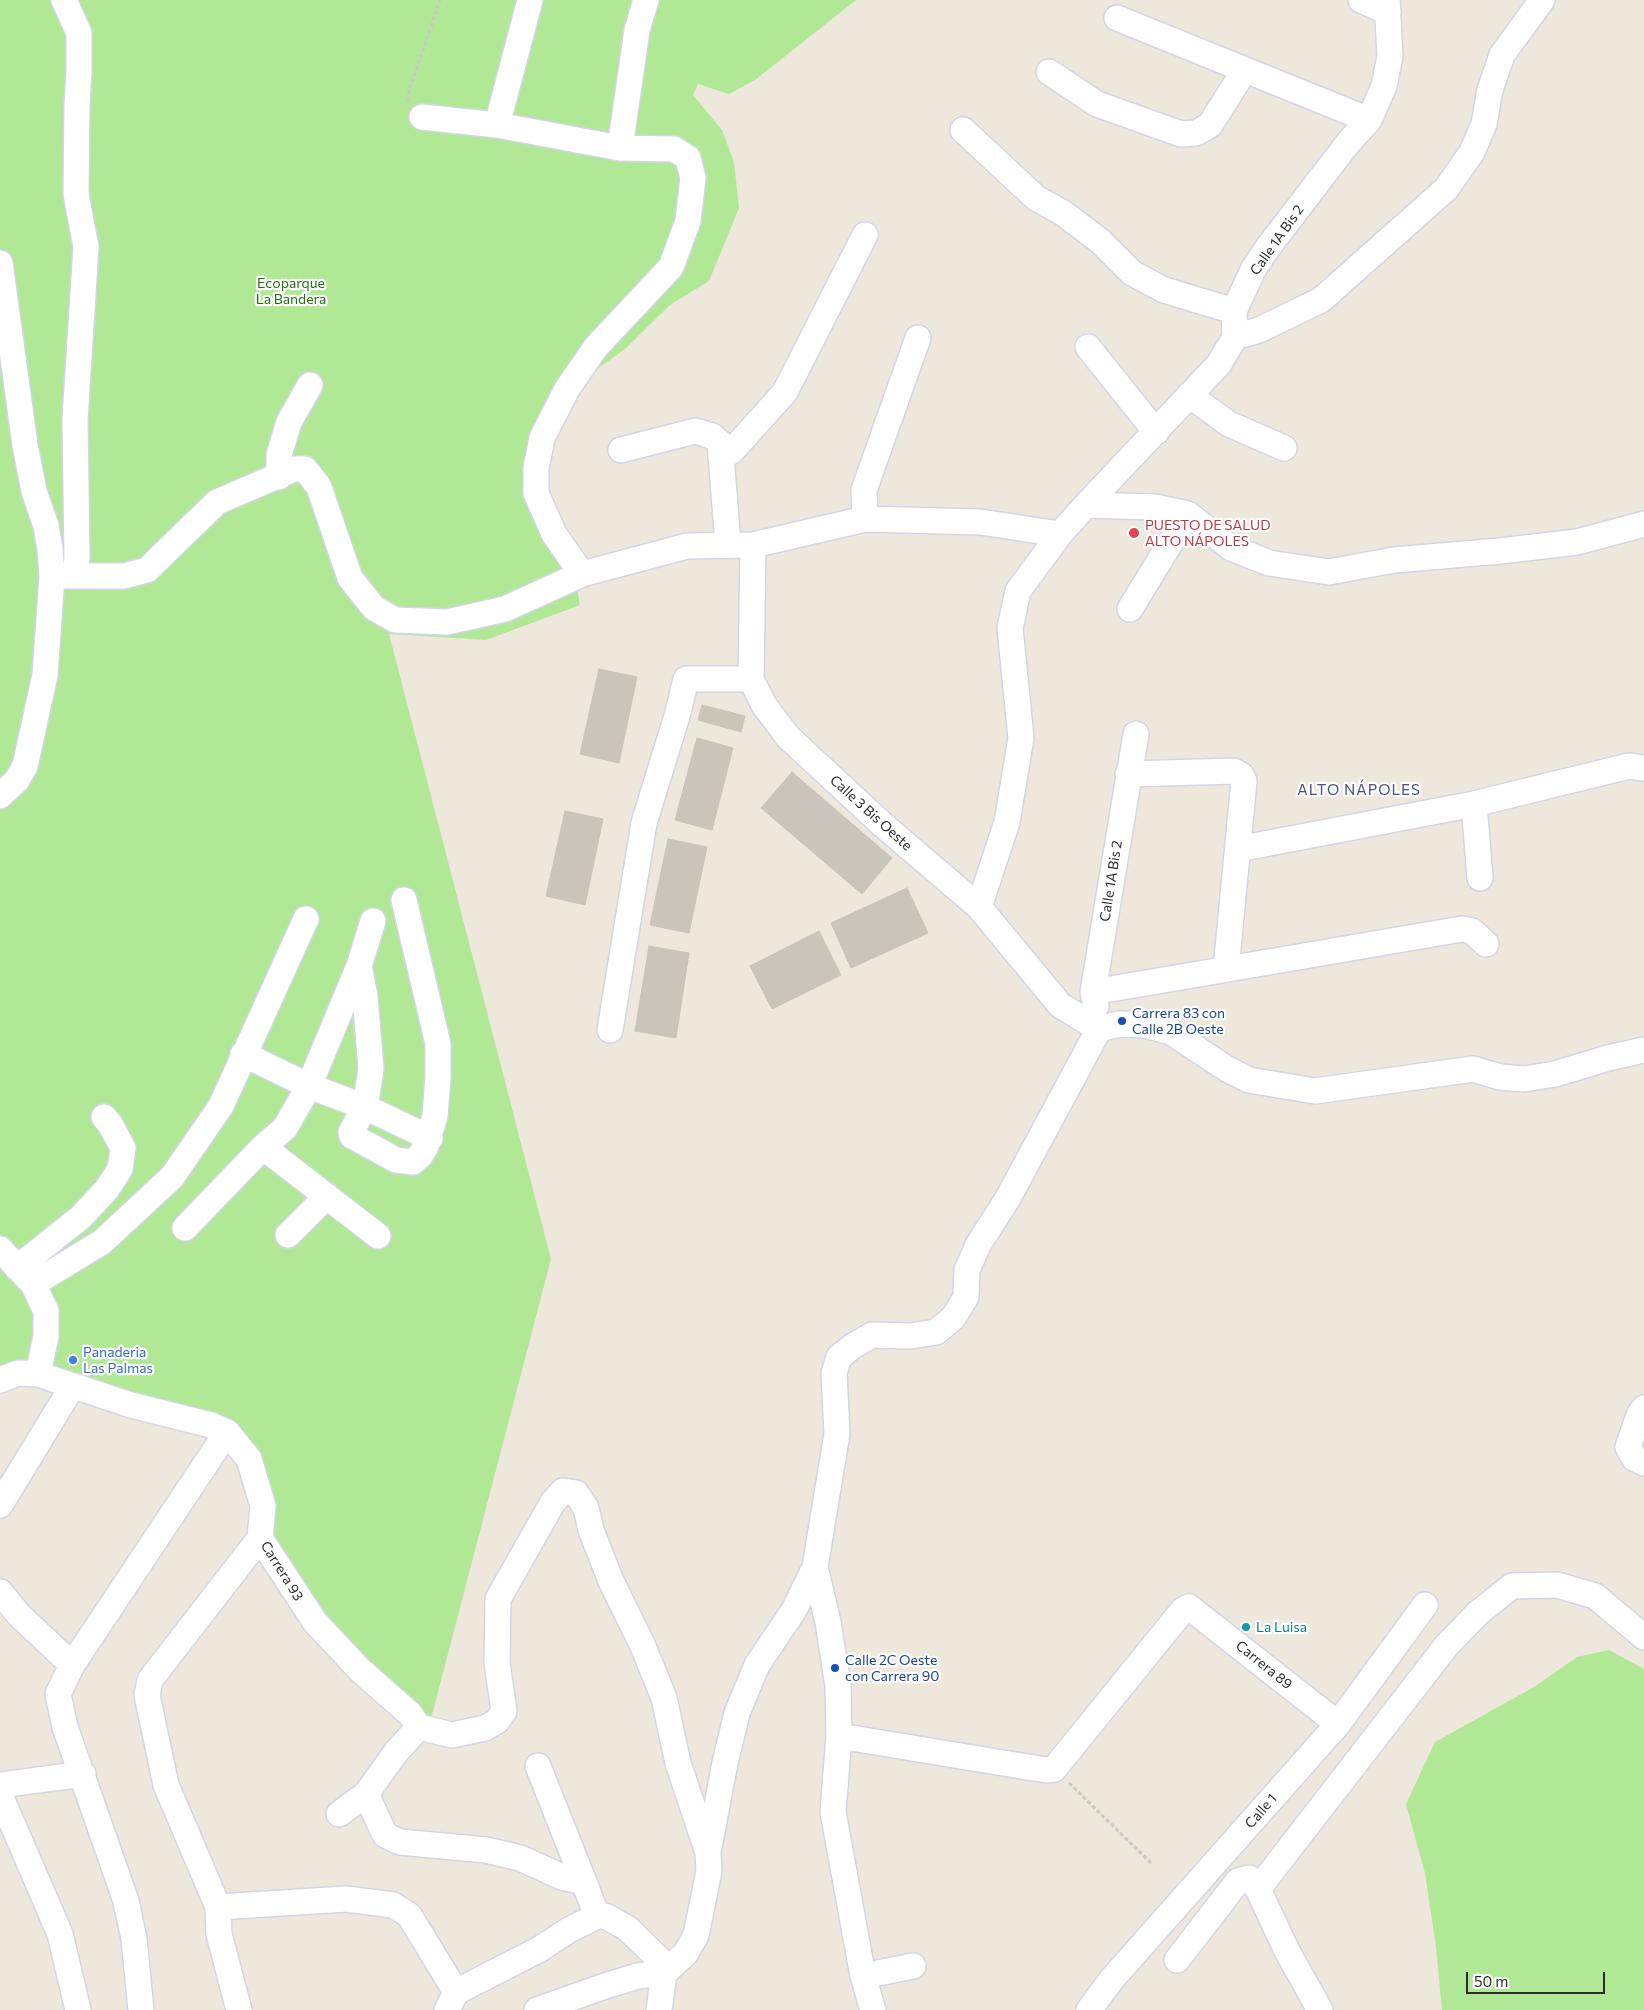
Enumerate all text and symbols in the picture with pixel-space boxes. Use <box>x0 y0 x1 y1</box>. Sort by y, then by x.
street label: Calle 1A Bis 2 <box>1247 202 1307 278</box>
park label: Ecoparque La Bandera <box>256 275 326 308</box>
place label: PUESTO DE SALUD ALTO NÁPOLES <box>1145 517 1271 550</box>
marker: PUESTO DE SALUD ALTO NÁPOLES <box>1127 526 1141 540</box>
street label: Calle 3 Bis Oeste <box>827 772 915 854</box>
district label: ALTO NÁPOLES <box>1296 781 1422 799</box>
street label: Calle 1A Bis 2 <box>1096 839 1126 923</box>
place label: Carrera 83 con Calle 2B Oeste <box>1132 1005 1225 1038</box>
marker: Carrera 83 con Calle 2B Oeste <box>1116 1015 1128 1027</box>
place label: Panaderia Las Palmas <box>83 1344 153 1376</box>
marker: Panaderia Las Palmas <box>67 1354 79 1366</box>
street label: Carrera 93 <box>257 1538 307 1604</box>
place label: La Luisa <box>1256 1619 1307 1635</box>
marker: La Luisa <box>1240 1621 1252 1633</box>
street label: Carrera 89 <box>1232 1637 1296 1693</box>
place label: Calle 2C Oeste con Carrera 90 <box>845 1652 939 1684</box>
marker: Calle 2C Oeste con Carrera 90 <box>829 1662 841 1674</box>
street label: Calle 1 <box>1242 1790 1280 1832</box>
scale bar <box>1469 1962 1608 1994</box>
text: 50 m <box>1474 1972 1508 1990</box>

